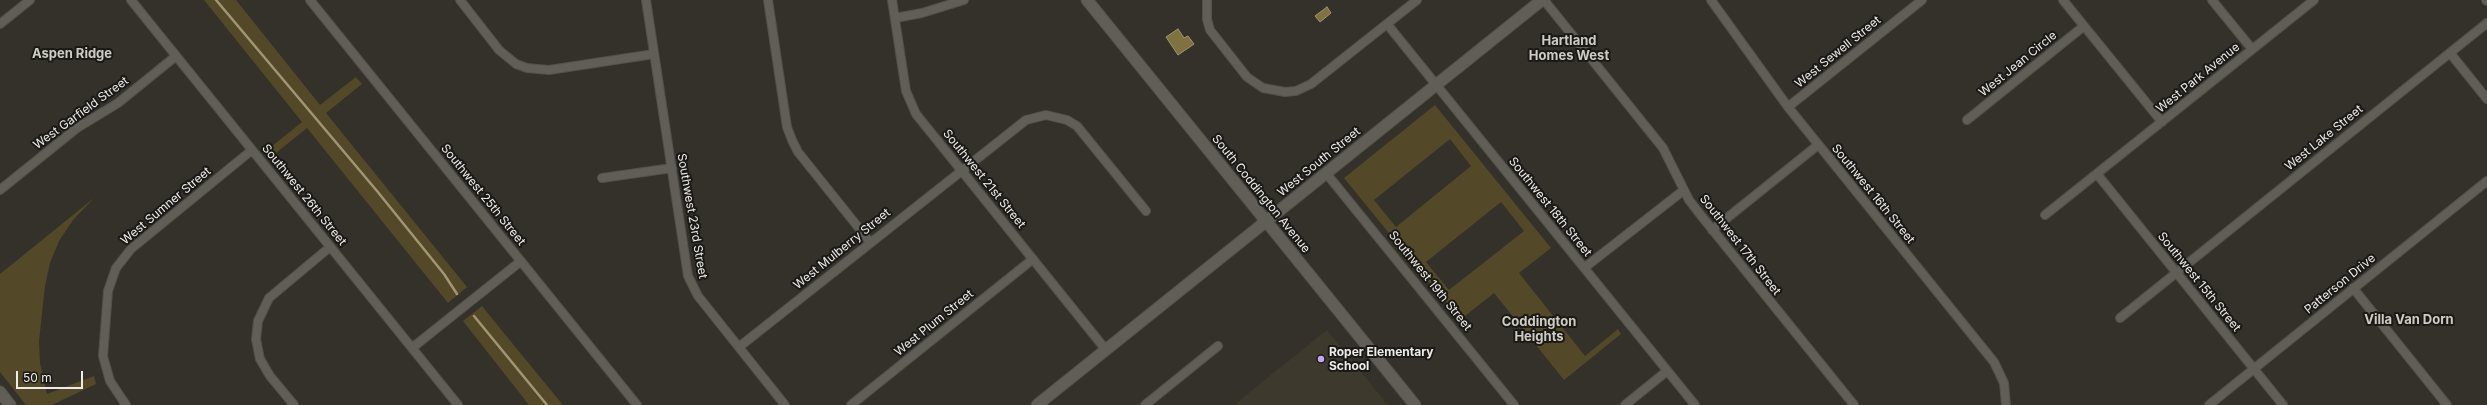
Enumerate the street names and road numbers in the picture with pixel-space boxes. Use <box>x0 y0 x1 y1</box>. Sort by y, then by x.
street label: West Sewell Street <box>1792 13 1884 91</box>
street label: West Jean Circle <box>1976 28 2060 100</box>
street label: West Park Avenue <box>2153 40 2243 116</box>
street label: West Garfield Street <box>31 74 131 152</box>
street label: West Lake Street <box>2282 102 2366 174</box>
street label: West South Street <box>1275 124 1363 200</box>
street label: Southwest 21st Street <box>940 127 1028 231</box>
street label: South Coddington Avenue <box>1209 132 1313 256</box>
street label: Southwest 26th Street <box>259 141 349 249</box>
street label: Southwest 25th Street <box>438 141 528 249</box>
street label: Southwest 16th Street <box>1828 141 1918 247</box>
street label: Southwest 23rd Street <box>674 152 710 280</box>
street label: Southwest 18th Street <box>1505 154 1595 260</box>
street label: West Sumner Street <box>118 164 214 248</box>
street label: Southwest 17th Street <box>1696 192 1784 298</box>
street label: West Mulberry Street <box>791 206 893 292</box>
street label: Southwest 19th Street <box>1385 228 1475 334</box>
street label: Southwest 15th Street <box>2154 229 2244 335</box>
street label: Patterson Drive <box>2302 251 2378 317</box>
street label: West Plum Street <box>892 287 976 359</box>

